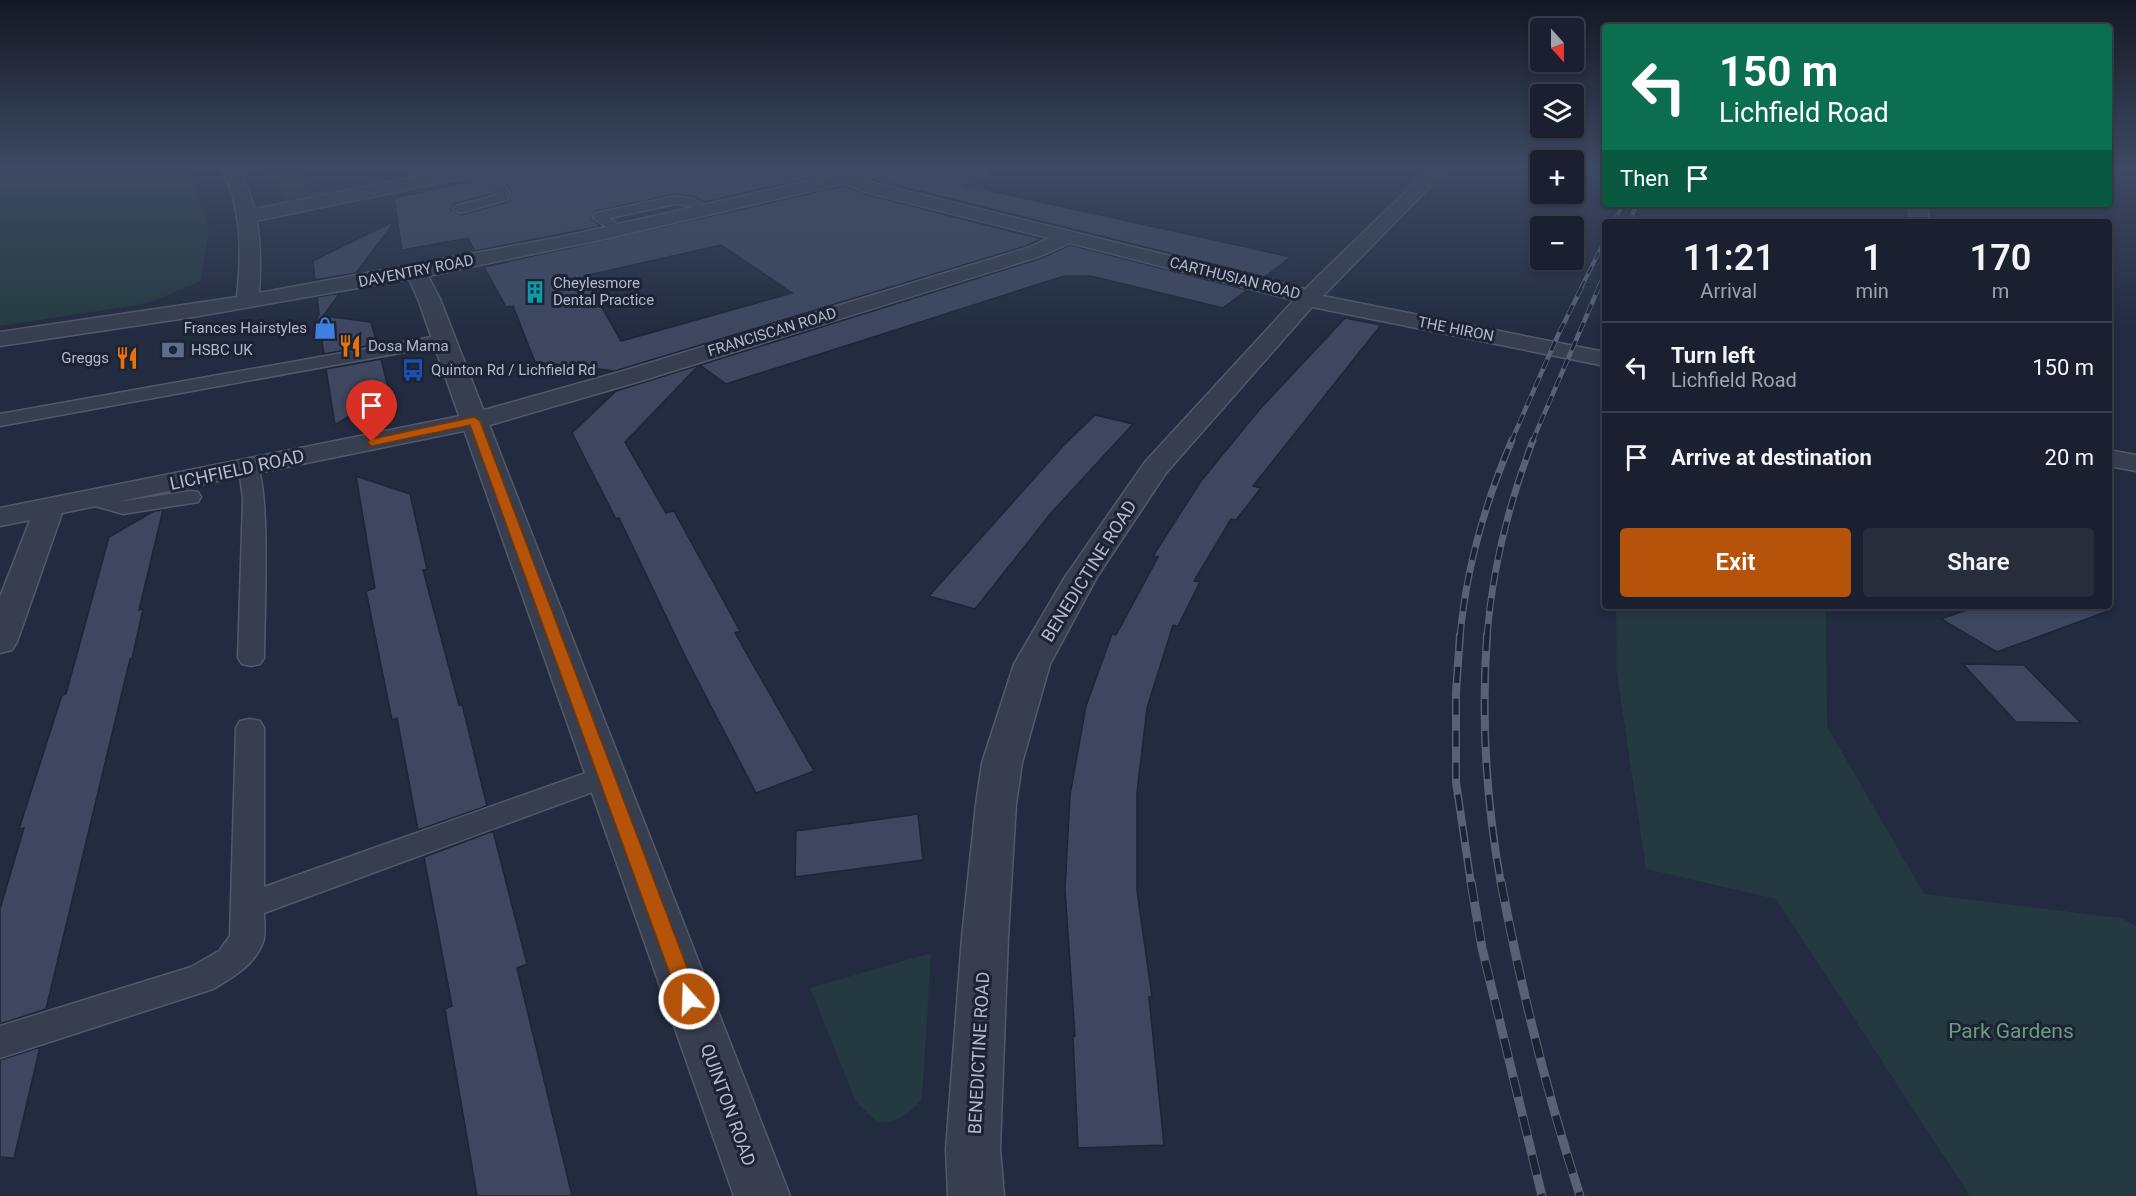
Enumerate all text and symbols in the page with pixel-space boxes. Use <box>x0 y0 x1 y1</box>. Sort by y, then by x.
north arrow <box>1530 18 1584 72</box>
map controls <box>1530 18 1584 270</box>
text: 150 m <box>1719 47 1838 96</box>
icon: left <box>1620 48 1698 126</box>
button: layers <box>1530 84 1584 138</box>
text: Lichfield Road <box>1719 97 1889 129</box>
button: + <box>1530 150 1584 204</box>
icon: arrive <box>1681 162 1714 195</box>
text: Then <box>1620 166 1669 191</box>
button: − <box>1530 216 1584 270</box>
text: 11:21 <box>1683 237 1775 279</box>
text: 1 <box>1862 237 1882 279</box>
text: 170 <box>1970 237 2031 279</box>
street label: DAVENTRY ROAD <box>357 251 475 291</box>
street label: CARTHUSIAN ROAD <box>1168 253 1302 303</box>
place label: Cheylesmore Dental Practice <box>553 274 654 309</box>
building icon: Cheylesmore Dental Practice <box>522 279 548 305</box>
text: Arrival <box>1700 279 1757 303</box>
text: min <box>1855 279 1889 303</box>
text: m <box>1992 279 2009 303</box>
street label: FRANCISCAN ROAD <box>705 304 839 360</box>
street label: THE HIRON <box>1417 313 1495 345</box>
shop icon: Frances Hairstyles <box>312 315 338 341</box>
place label: Frances Hairstyles <box>184 319 307 337</box>
restaurant icon: Dosa Mama <box>337 333 363 359</box>
bank icon: HSBC UK <box>160 337 186 363</box>
place label: Dosa Mama <box>368 337 449 355</box>
place label: HSBC UK <box>191 341 253 359</box>
text: Turn left <box>1671 343 1755 368</box>
restaurant icon: Greggs <box>114 345 140 371</box>
place label: Greggs <box>61 349 109 367</box>
icon: left <box>1620 351 1653 384</box>
text: 150 m <box>2032 355 2094 380</box>
bus stop icon: Quinton Rd / Lichfield Rd <box>400 357 426 383</box>
place label: Quinton Rd / Lichfield Rd <box>431 361 596 379</box>
text: Lichfield Road <box>1671 368 1797 392</box>
pin <box>346 380 397 442</box>
icon: arrive <box>355 389 388 422</box>
icon: arrive <box>1620 441 1653 474</box>
street label: LICHFIELD ROAD <box>168 445 306 494</box>
text: Arrive at destination <box>1671 445 1872 470</box>
text: 20 m <box>2045 445 2094 470</box>
street label: BENEDICTINE ROAD <box>1037 496 1141 645</box>
button: Exit <box>1620 528 1851 597</box>
button: Share <box>1863 528 2094 597</box>
position arrow <box>657 967 721 1031</box>
street label: BENEDICTINE ROAD <box>964 971 993 1135</box>
park label: Park Gardens <box>1948 1019 2074 1043</box>
street label: QUINTON ROAD <box>697 1041 760 1169</box>

